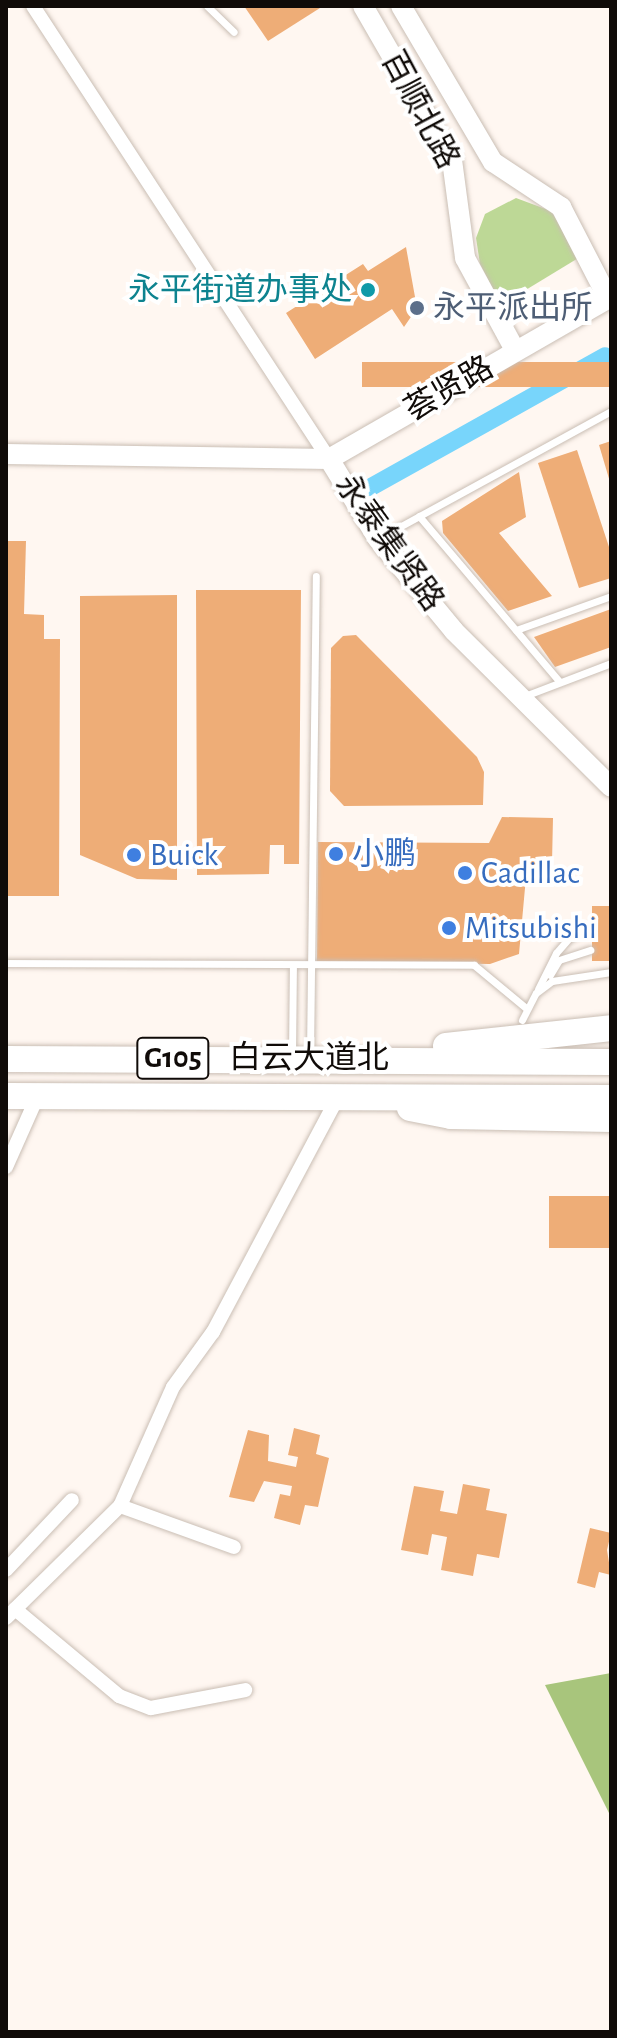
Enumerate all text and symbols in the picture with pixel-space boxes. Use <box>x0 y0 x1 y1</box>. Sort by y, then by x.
street label: 百顺北路 <box>373 44 467 176</box>
place label: 永平街道办事处 <box>128 271 352 309</box>
marker: 永平街道办事处 <box>359 281 377 299</box>
place label: 永平派出所 <box>433 289 593 327</box>
marker: 永平派出所 <box>408 299 426 317</box>
street label: 荟贤路 <box>398 348 500 430</box>
street label: 永泰集贤路 <box>326 467 452 619</box>
place label: 小鹏 <box>352 835 416 873</box>
place label: Buick <box>150 836 218 874</box>
marker: 小鹏 <box>327 845 345 863</box>
marker: Buick <box>125 846 143 864</box>
place label: Cadillac <box>481 854 580 892</box>
marker: Cadillac <box>456 864 474 882</box>
place label: Mitsubishi <box>465 909 597 947</box>
marker: Mitsubishi <box>440 919 458 937</box>
road number: G105 <box>135 1032 211 1084</box>
street label: 白云大道北 <box>229 1039 389 1077</box>

